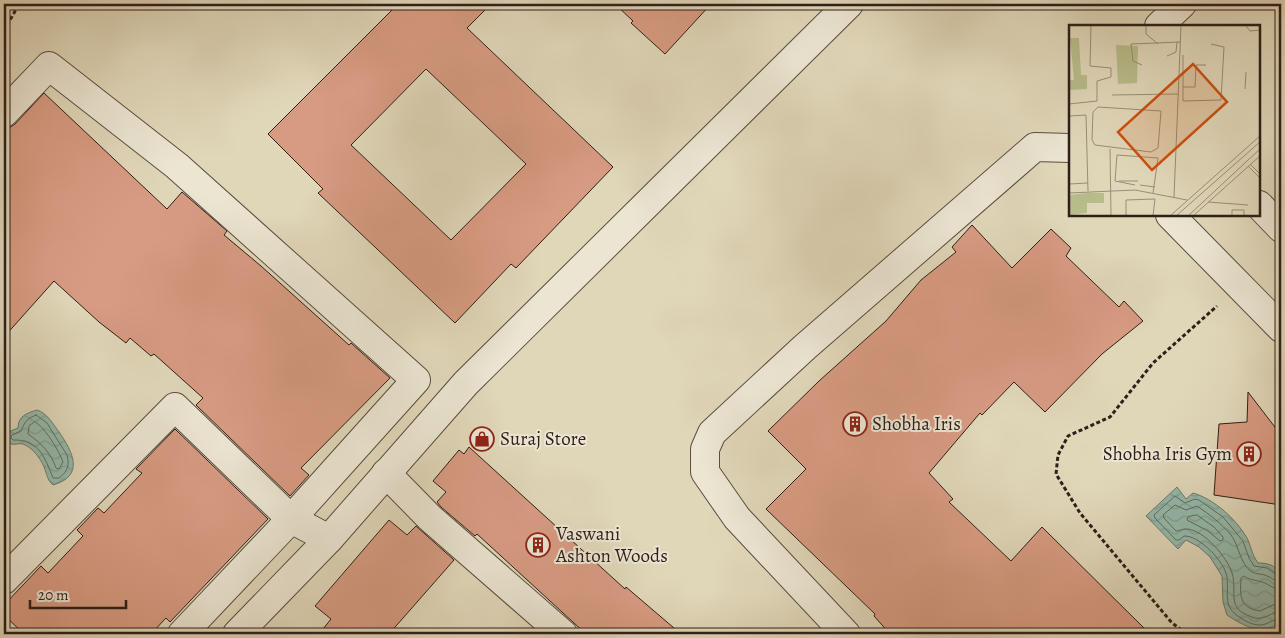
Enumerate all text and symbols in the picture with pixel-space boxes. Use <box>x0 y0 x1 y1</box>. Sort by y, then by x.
inset map <box>1069 25 1260 216</box>
building icon: Shobha Iris <box>842 411 868 437</box>
place label: Shobha Iris <box>872 411 961 437</box>
shop icon: Suraj Store <box>469 426 495 452</box>
place label: Suraj Store <box>500 426 586 452</box>
place label: Shobha Iris Gym <box>1103 441 1232 467</box>
building icon: Shobha Iris Gym <box>1236 441 1262 467</box>
place label: Vaswani Ashton Woods <box>555 521 668 569</box>
building icon: Vaswani Ashton Woods <box>525 532 551 558</box>
scale bar <box>30 578 126 610</box>
text: 20 m <box>38 585 69 605</box>

